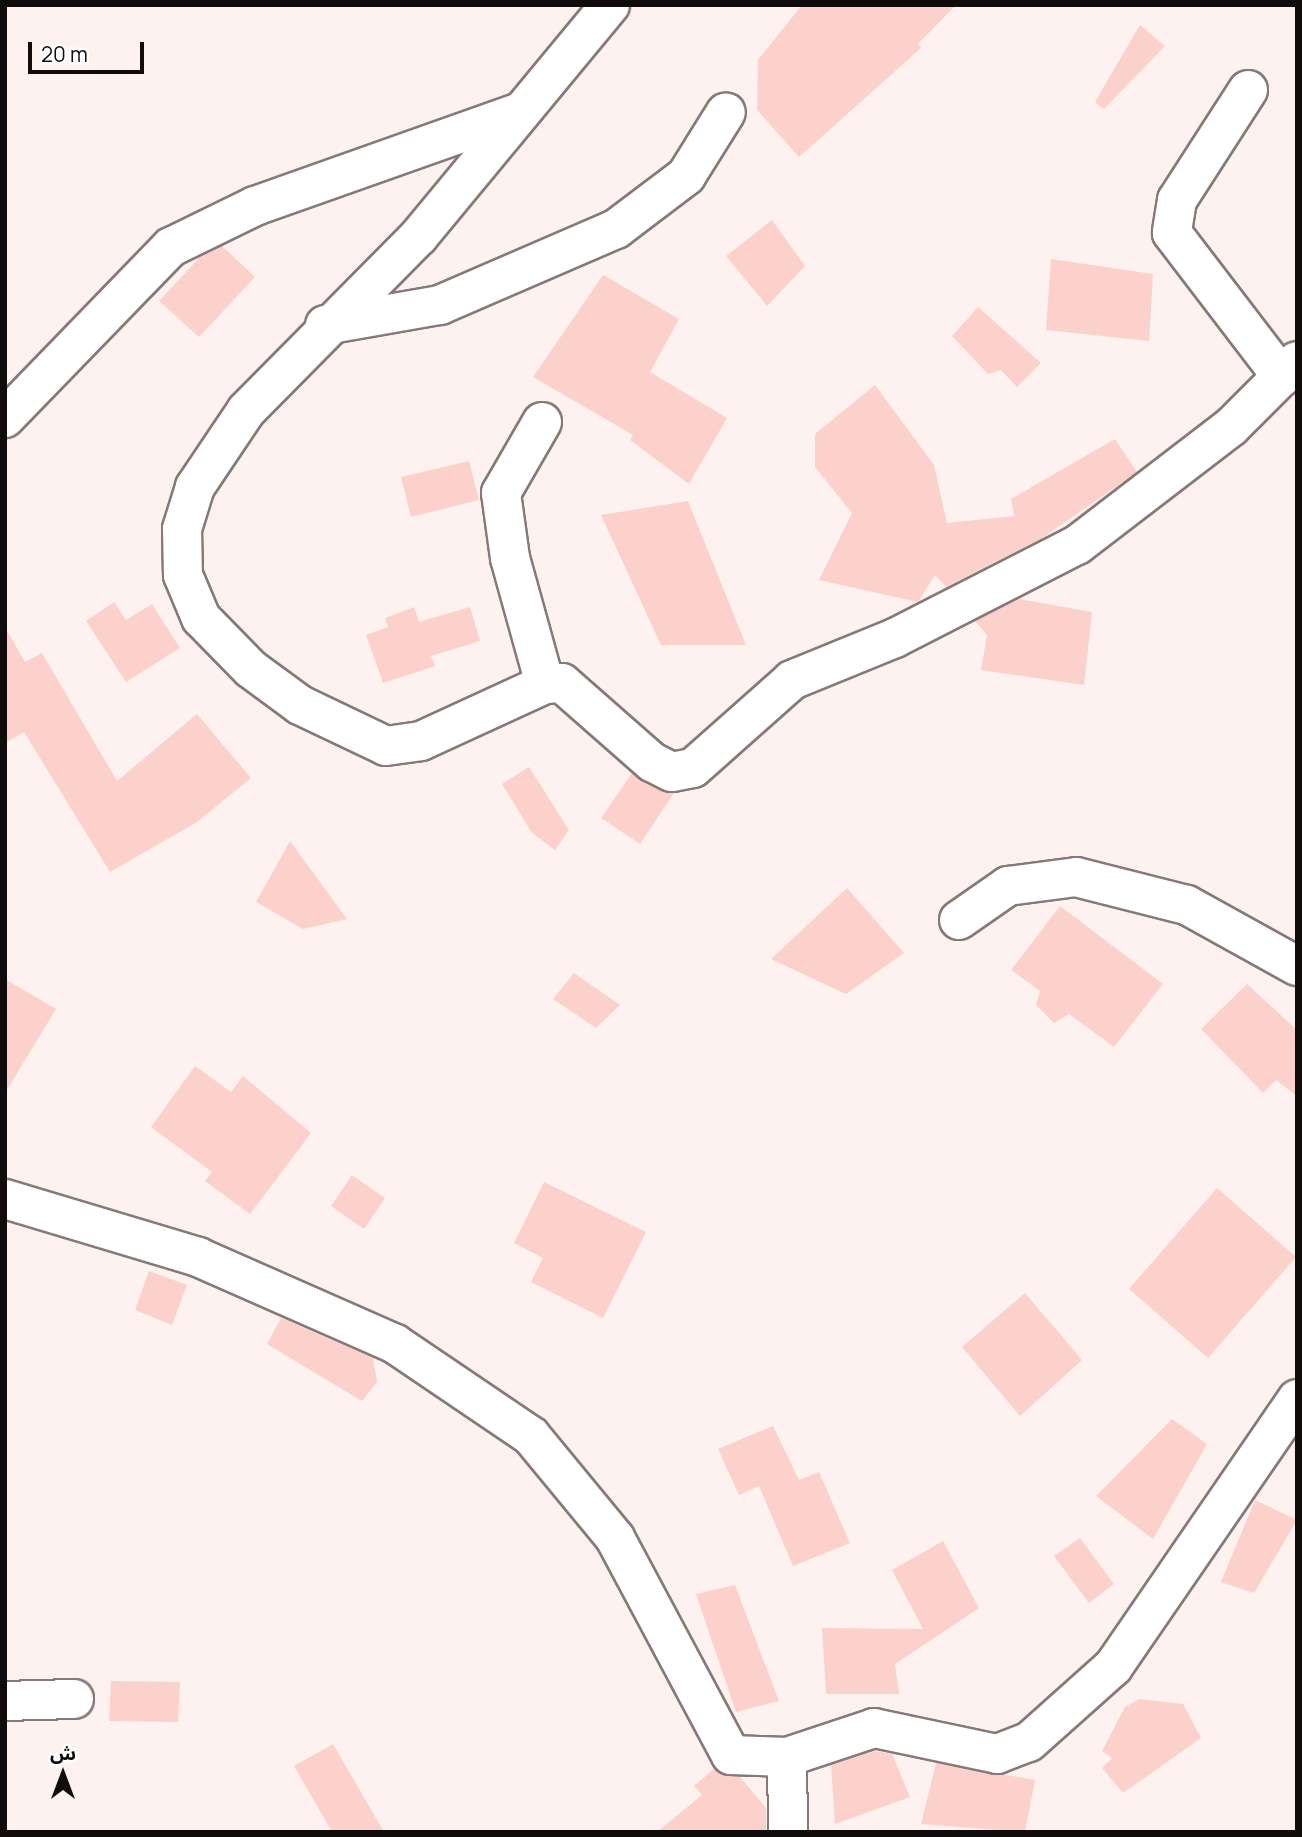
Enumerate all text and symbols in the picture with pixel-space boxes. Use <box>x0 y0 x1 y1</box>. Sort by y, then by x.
scale bar <box>32 28 147 72</box>
text: 20 m <box>41 40 88 68</box>
north arrow <box>28 1739 98 1809</box>
text: ش <box>50 1740 76 1766</box>

